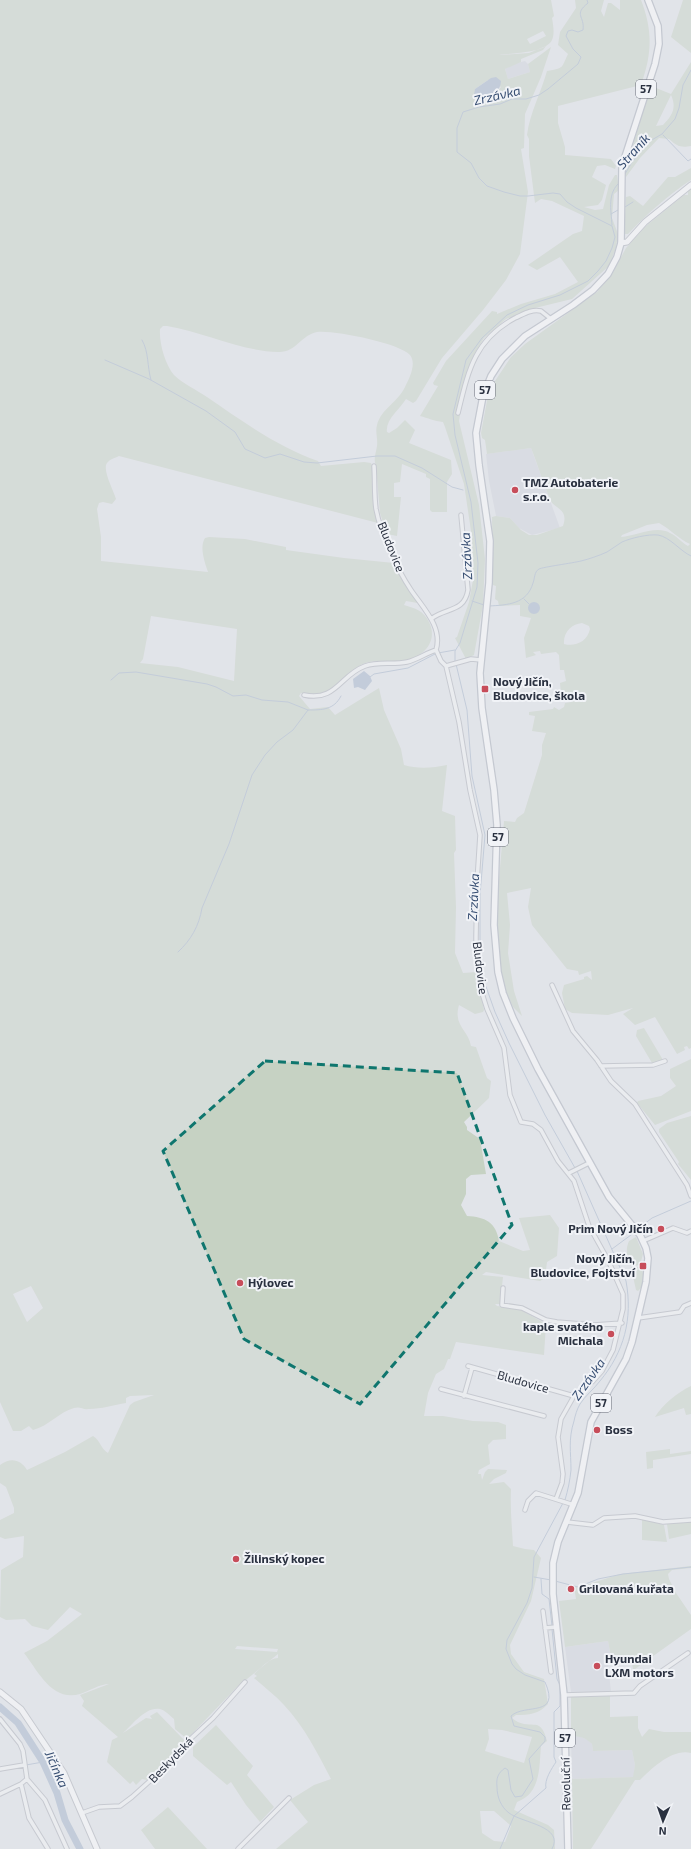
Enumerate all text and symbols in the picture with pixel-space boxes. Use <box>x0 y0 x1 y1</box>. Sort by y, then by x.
road number: 57 <box>636 80 656 98</box>
water label: Zrzávka <box>472 82 522 108</box>
water label: Straník <box>613 130 653 172</box>
road number: 57 <box>475 381 495 399</box>
place label: TMZ Autobaterie s.r.o. <box>523 475 619 503</box>
marker: TMZ Autobaterie s.r.o. <box>510 485 520 495</box>
street label: Bludovice <box>376 519 408 574</box>
water label: Zrzávka <box>457 532 475 580</box>
place label: Nový Jičín, Bludovice, škola <box>493 674 585 702</box>
marker: Nový Jičín, Bludovice, škola <box>480 684 490 694</box>
road number: 57 <box>488 828 508 846</box>
water label: Zrzávka <box>464 873 482 921</box>
street label: Bludovice <box>471 941 491 995</box>
place label: Prim Nový Jičín <box>568 1221 653 1236</box>
marker: Prim Nový Jičín <box>656 1224 666 1234</box>
place label: Nový Jičín, Bludovice, Fojtství <box>531 1251 636 1280</box>
marker: Nový Jičín, Bludovice, Fojtství <box>638 1261 648 1271</box>
place label: Hýlovec <box>248 1275 294 1290</box>
marker: Hýlovec <box>235 1278 245 1288</box>
place label: kaple svatého Michala <box>523 1319 603 1347</box>
marker: kaple svatého Michala <box>606 1329 616 1339</box>
water label: Zrzávka <box>568 1355 608 1403</box>
street label: Bludovice <box>496 1367 551 1395</box>
road number: 57 <box>591 1394 611 1412</box>
place label: Boss <box>605 1422 633 1436</box>
marker: Boss <box>592 1425 602 1435</box>
place label: Žilinský kopec <box>244 1551 325 1566</box>
marker: Žilinský kopec <box>231 1554 241 1564</box>
place label: Grilovaná kuřata <box>579 1581 674 1595</box>
marker: Grilovaná kuřata <box>566 1584 576 1594</box>
place label: Hyundai LXM motors <box>605 1651 674 1679</box>
marker: Hyundai LXM motors <box>592 1661 602 1671</box>
road number: 57 <box>555 1729 575 1747</box>
street label: Beskydská <box>145 1734 195 1785</box>
water label: Jičínka <box>41 1747 72 1790</box>
street label: Revoluční <box>558 1756 572 1811</box>
north arrow <box>643 1801 683 1841</box>
text: N <box>658 1825 667 1838</box>

